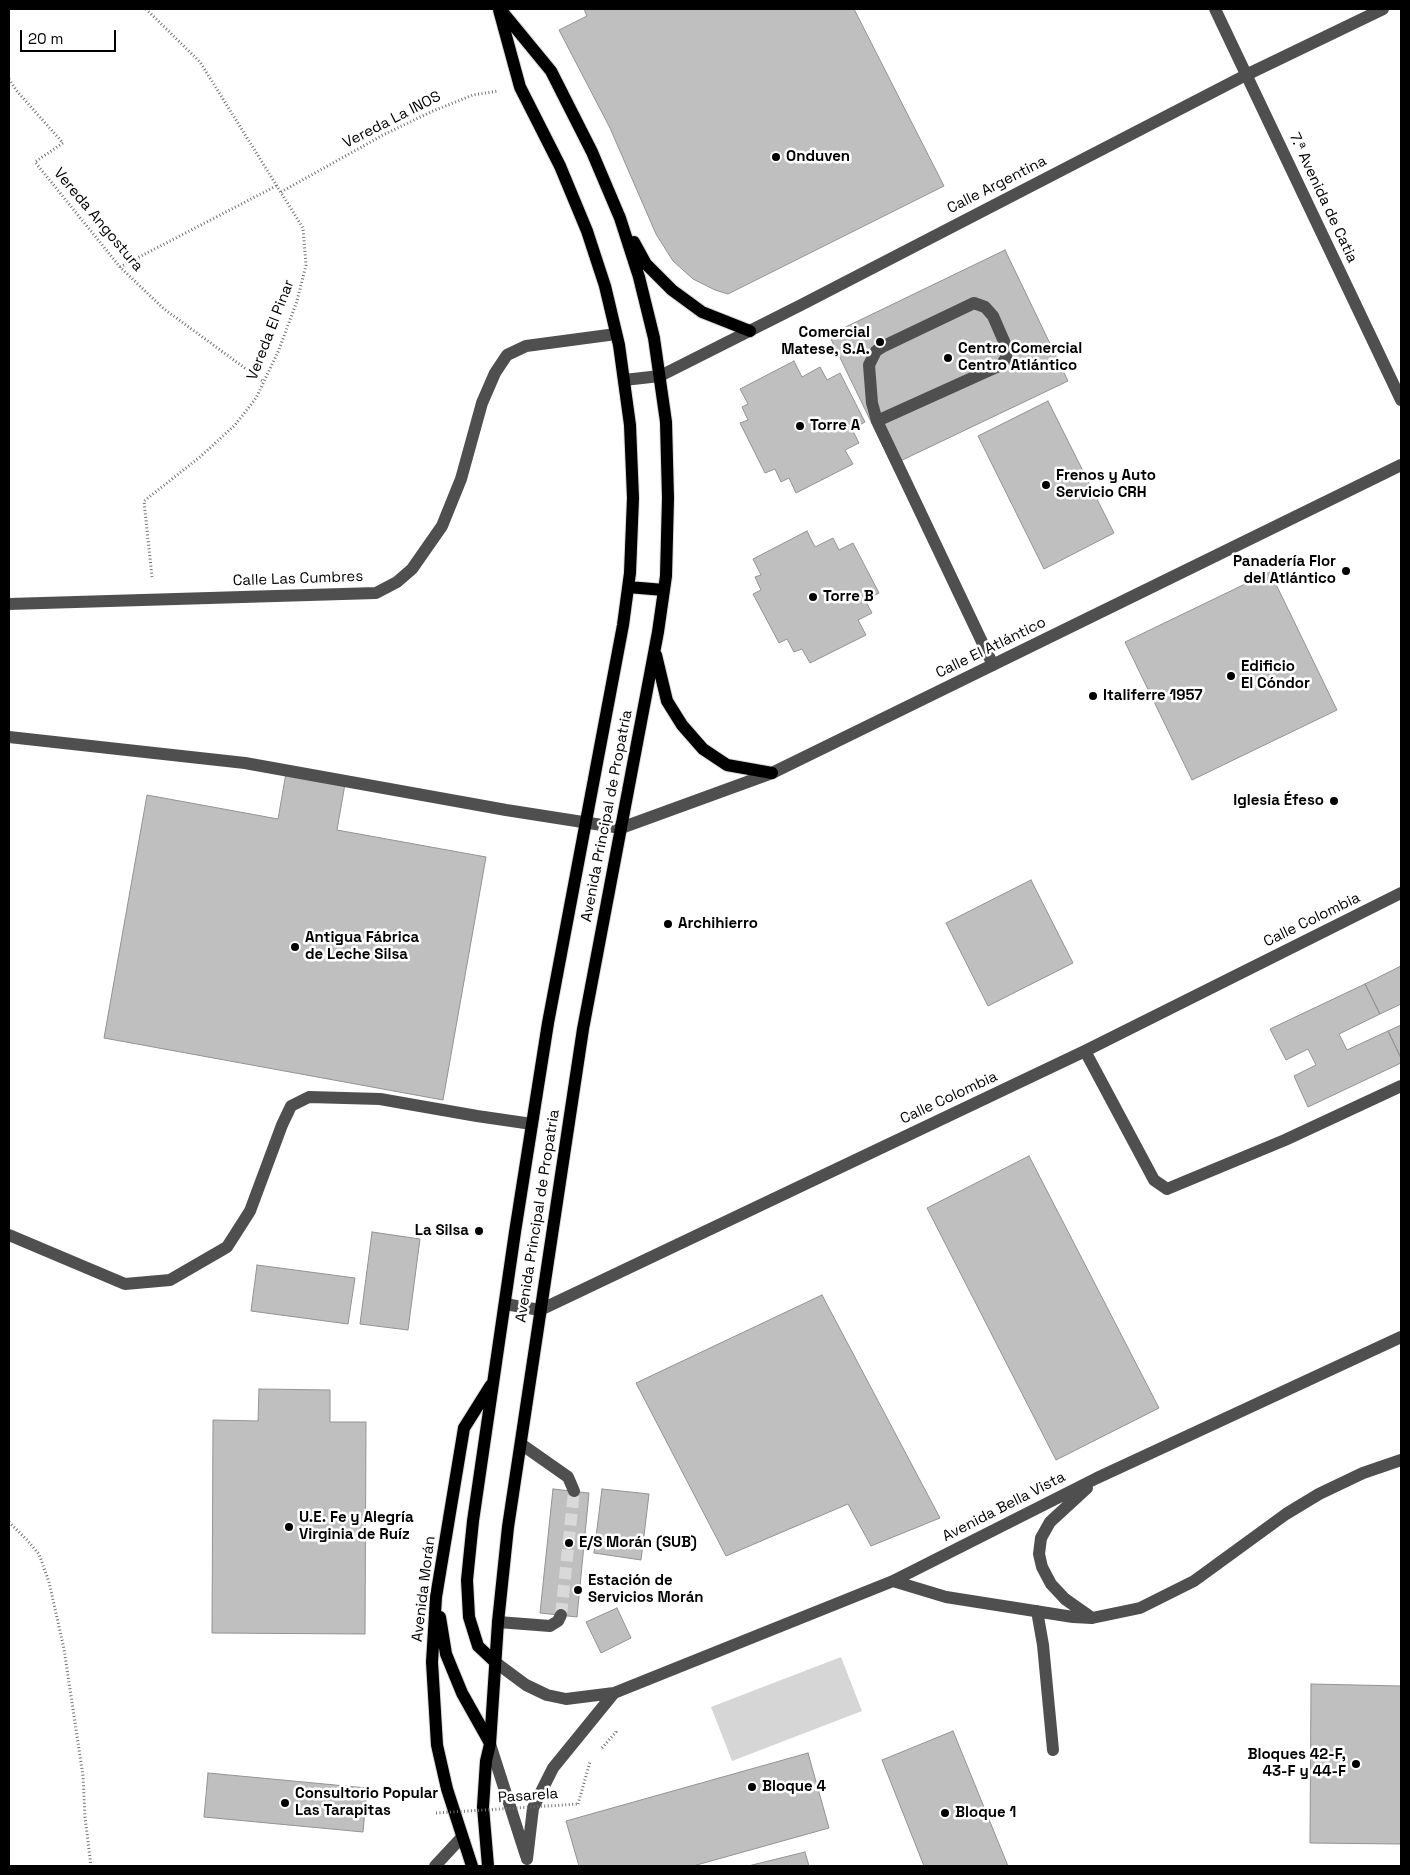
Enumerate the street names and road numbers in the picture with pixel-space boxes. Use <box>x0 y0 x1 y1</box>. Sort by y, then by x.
street label: Vereda La INOS <box>340 88 444 152</box>
street label: 7.ª Avenida de Catia <box>1285 130 1361 266</box>
street label: Calle Argentina <box>944 152 1050 218</box>
street label: Vereda Angostura <box>50 165 146 275</box>
street label: Vereda El Pinar <box>244 277 298 383</box>
street label: Calle Las Cumbres <box>233 568 363 590</box>
street label: Calle El Atlántico <box>933 614 1049 682</box>
street label: Avenida Principal de Propatria <box>578 708 636 924</box>
street label: Calle Colombia <box>1261 889 1363 951</box>
street label: Calle Colombia <box>898 1068 1000 1128</box>
street label: Avenida Principal de Propatria <box>512 1108 564 1324</box>
street label: Avenida Bella Vista <box>939 1468 1069 1546</box>
street label: Avenida Morán <box>409 1535 439 1643</box>
street label: Pasarela <box>497 1785 559 1807</box>

